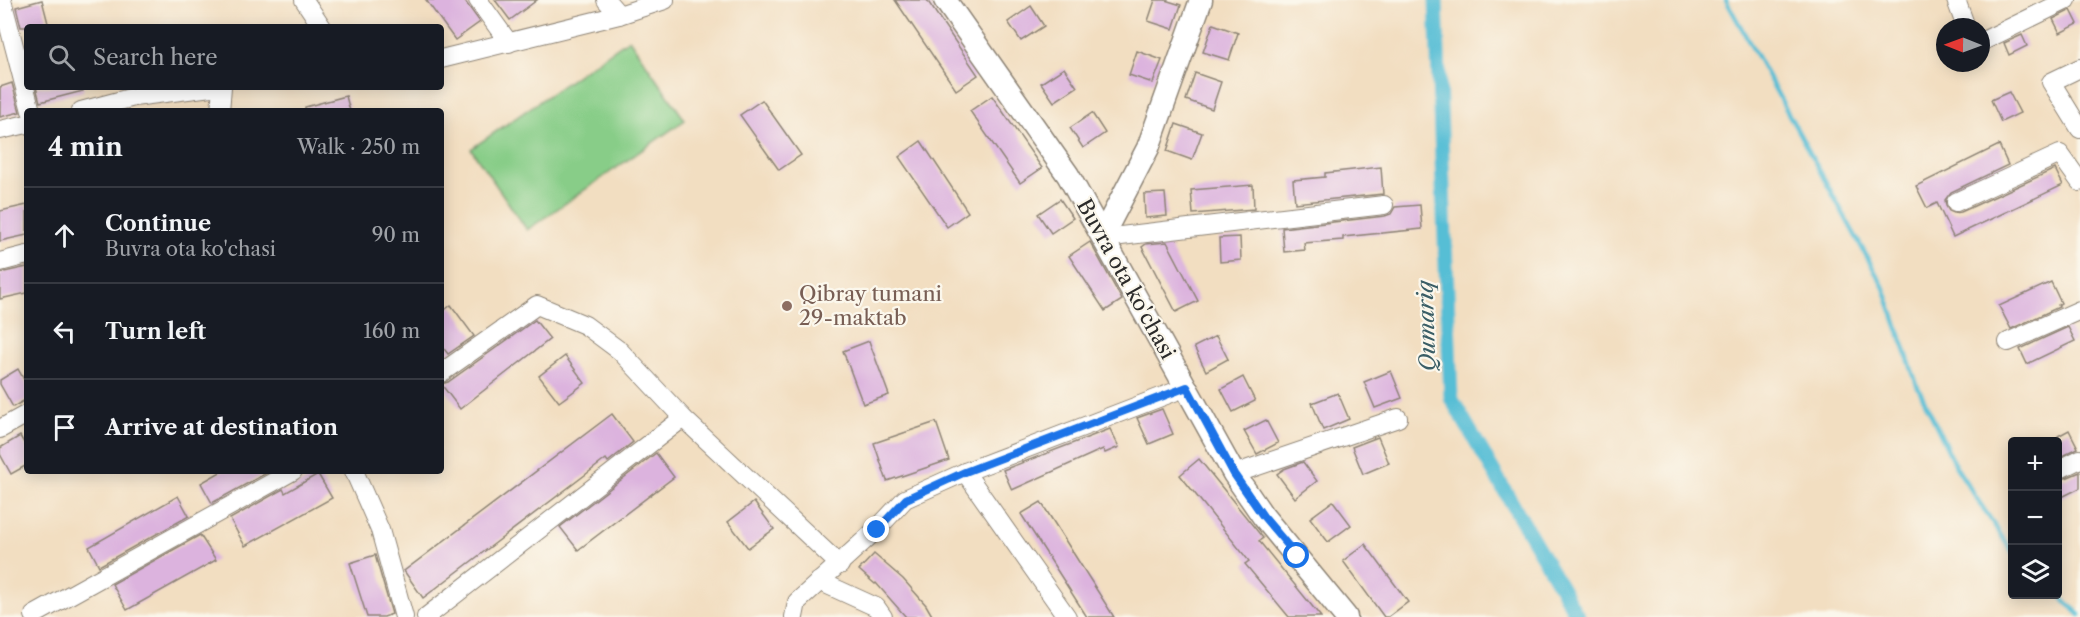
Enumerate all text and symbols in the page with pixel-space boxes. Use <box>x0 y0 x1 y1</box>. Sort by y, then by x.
north arrow <box>1936 18 1990 72</box>
search box <box>24 24 444 90</box>
icon: search <box>45 41 78 74</box>
text: Search here <box>93 44 218 71</box>
text: 4 min <box>48 131 123 163</box>
text: Walk · 250 m <box>297 135 420 159</box>
street label: Buvra ota ko'chasi <box>1072 194 1181 363</box>
text: Continue <box>105 210 211 237</box>
icon: ahead <box>48 219 81 252</box>
text: 90 m <box>372 223 420 247</box>
text: Buvra ota ko'chasi <box>105 237 276 261</box>
water label: Qumariq <box>1411 279 1442 372</box>
place label: Qibray tumani 29-maktab <box>799 281 942 330</box>
marker: Qibray tumani 29-maktab <box>780 299 794 313</box>
icon: left <box>48 315 81 348</box>
text: Turn left <box>105 318 206 345</box>
text: 160 m <box>363 319 420 343</box>
icon: arrive <box>48 411 81 444</box>
text: Arrive at destination <box>105 414 338 441</box>
map controls <box>2008 437 2062 599</box>
button: + <box>2008 437 2062 491</box>
button: − <box>2008 491 2062 545</box>
route end <box>863 516 889 542</box>
route start <box>1283 542 1309 568</box>
button: layers <box>2008 545 2062 599</box>

